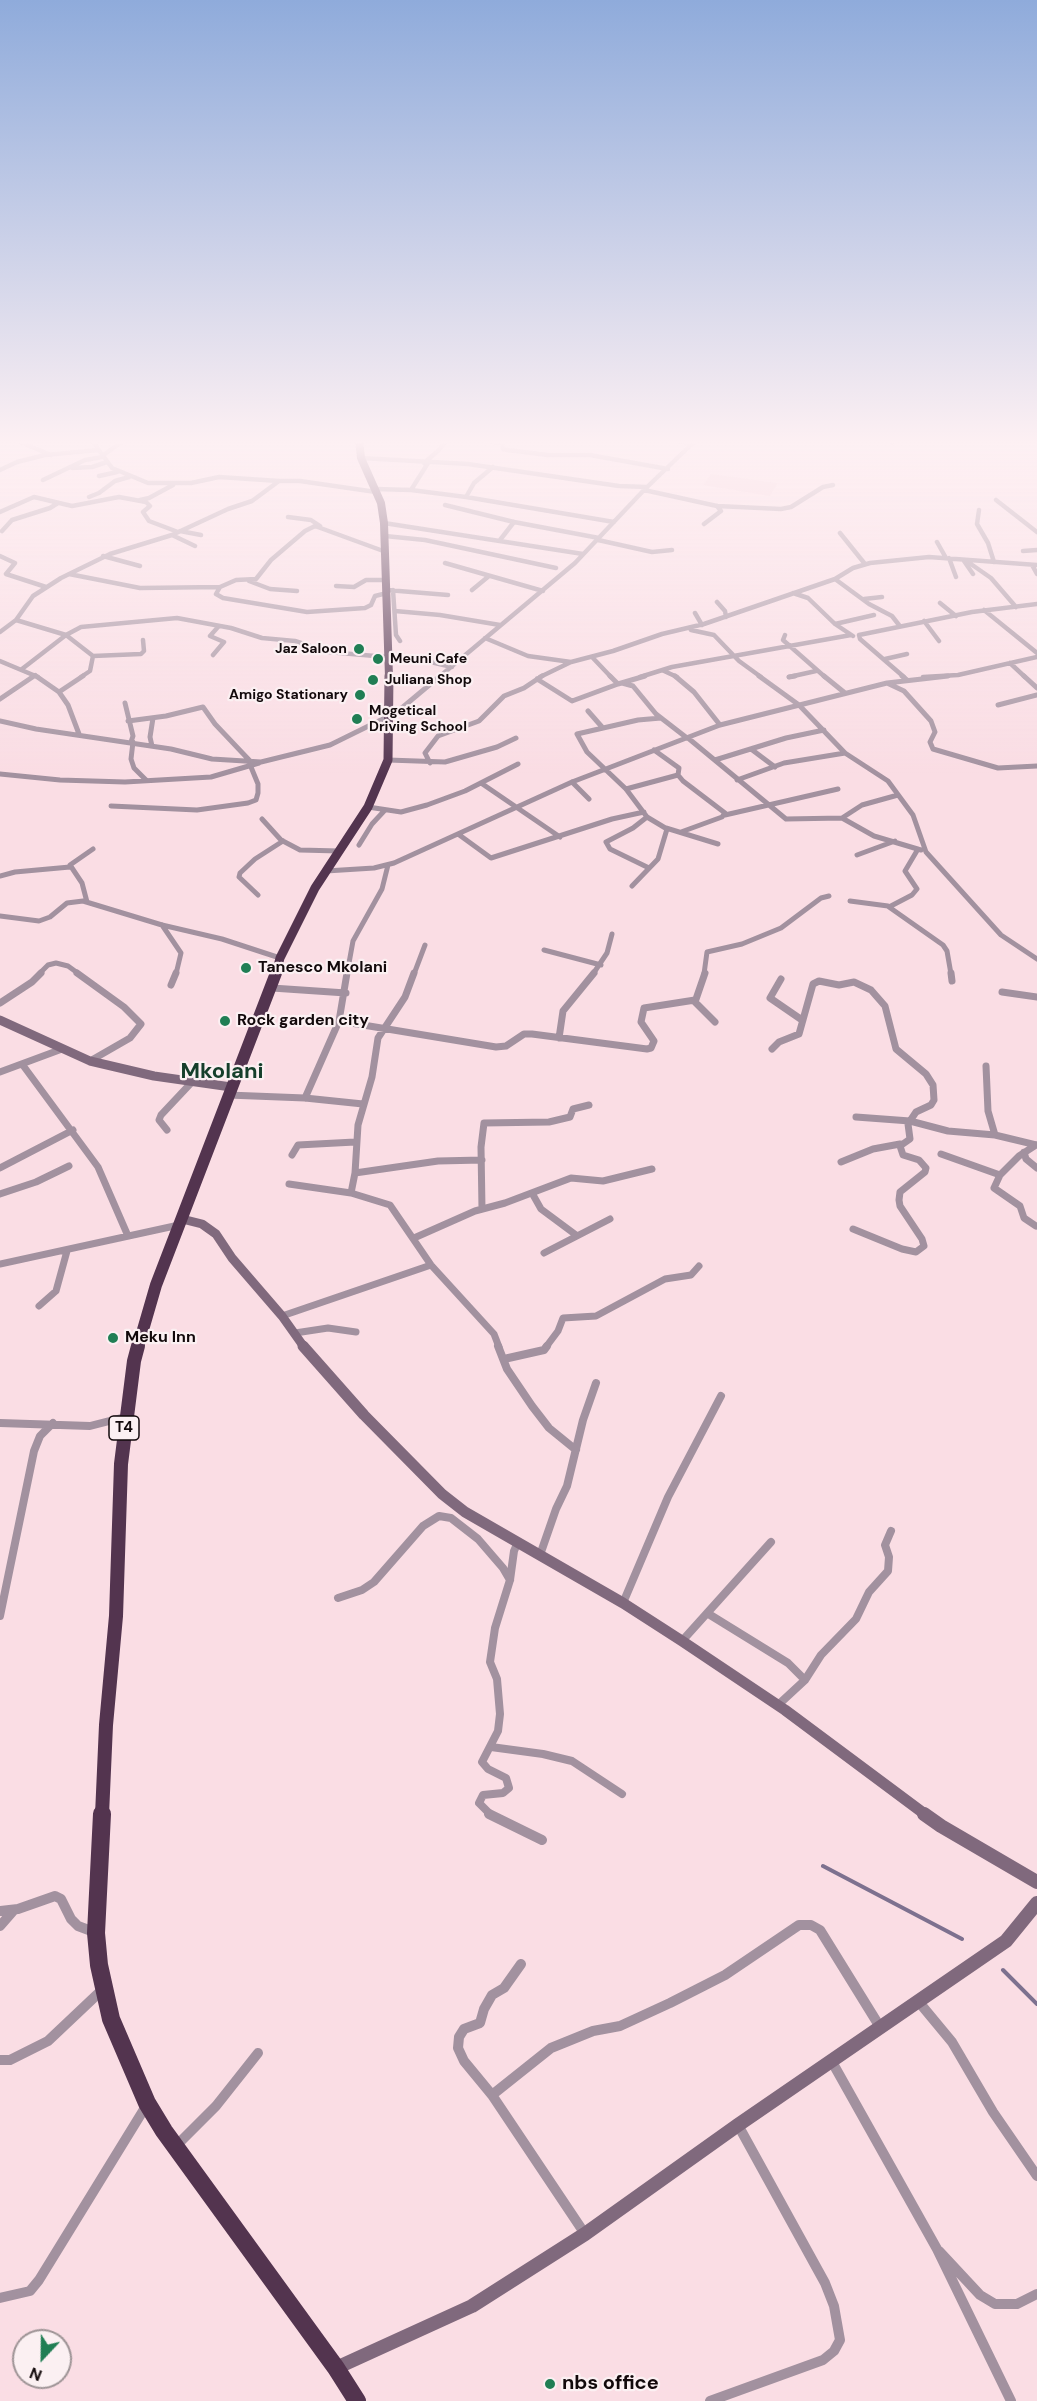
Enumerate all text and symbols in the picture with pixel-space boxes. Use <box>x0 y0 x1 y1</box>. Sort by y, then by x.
place label: Jaz Saloon <box>275 641 347 657</box>
marker: Jaz Saloon <box>352 642 366 656</box>
place label: Meuni Cafe <box>390 651 467 667</box>
marker: Meuni Cafe <box>371 652 385 666</box>
place label: Juliana Shop <box>385 672 472 688</box>
marker: Juliana Shop <box>366 673 380 687</box>
place label: Amigo Stationary <box>229 687 348 703</box>
marker: Amigo Stationary <box>353 688 367 702</box>
place label: Mogetical Driving School <box>369 703 467 736</box>
marker: Mogetical Driving School <box>350 712 364 726</box>
place label: Tanesco Mkolani <box>258 958 387 978</box>
marker: Tanesco Mkolani <box>239 961 253 975</box>
place label: Rock garden city <box>237 1011 369 1031</box>
marker: Rock garden city <box>218 1014 232 1028</box>
district label: Mkolani <box>180 1059 264 1085</box>
place label: Meku Inn <box>125 1328 196 1348</box>
marker: Meku Inn <box>106 1331 120 1345</box>
road number: T4 <box>109 1416 139 1440</box>
north arrow <box>12 2329 72 2389</box>
text: N <box>26 2362 45 2386</box>
place label: nbs office <box>562 2372 659 2396</box>
marker: nbs office <box>543 2377 557 2391</box>

